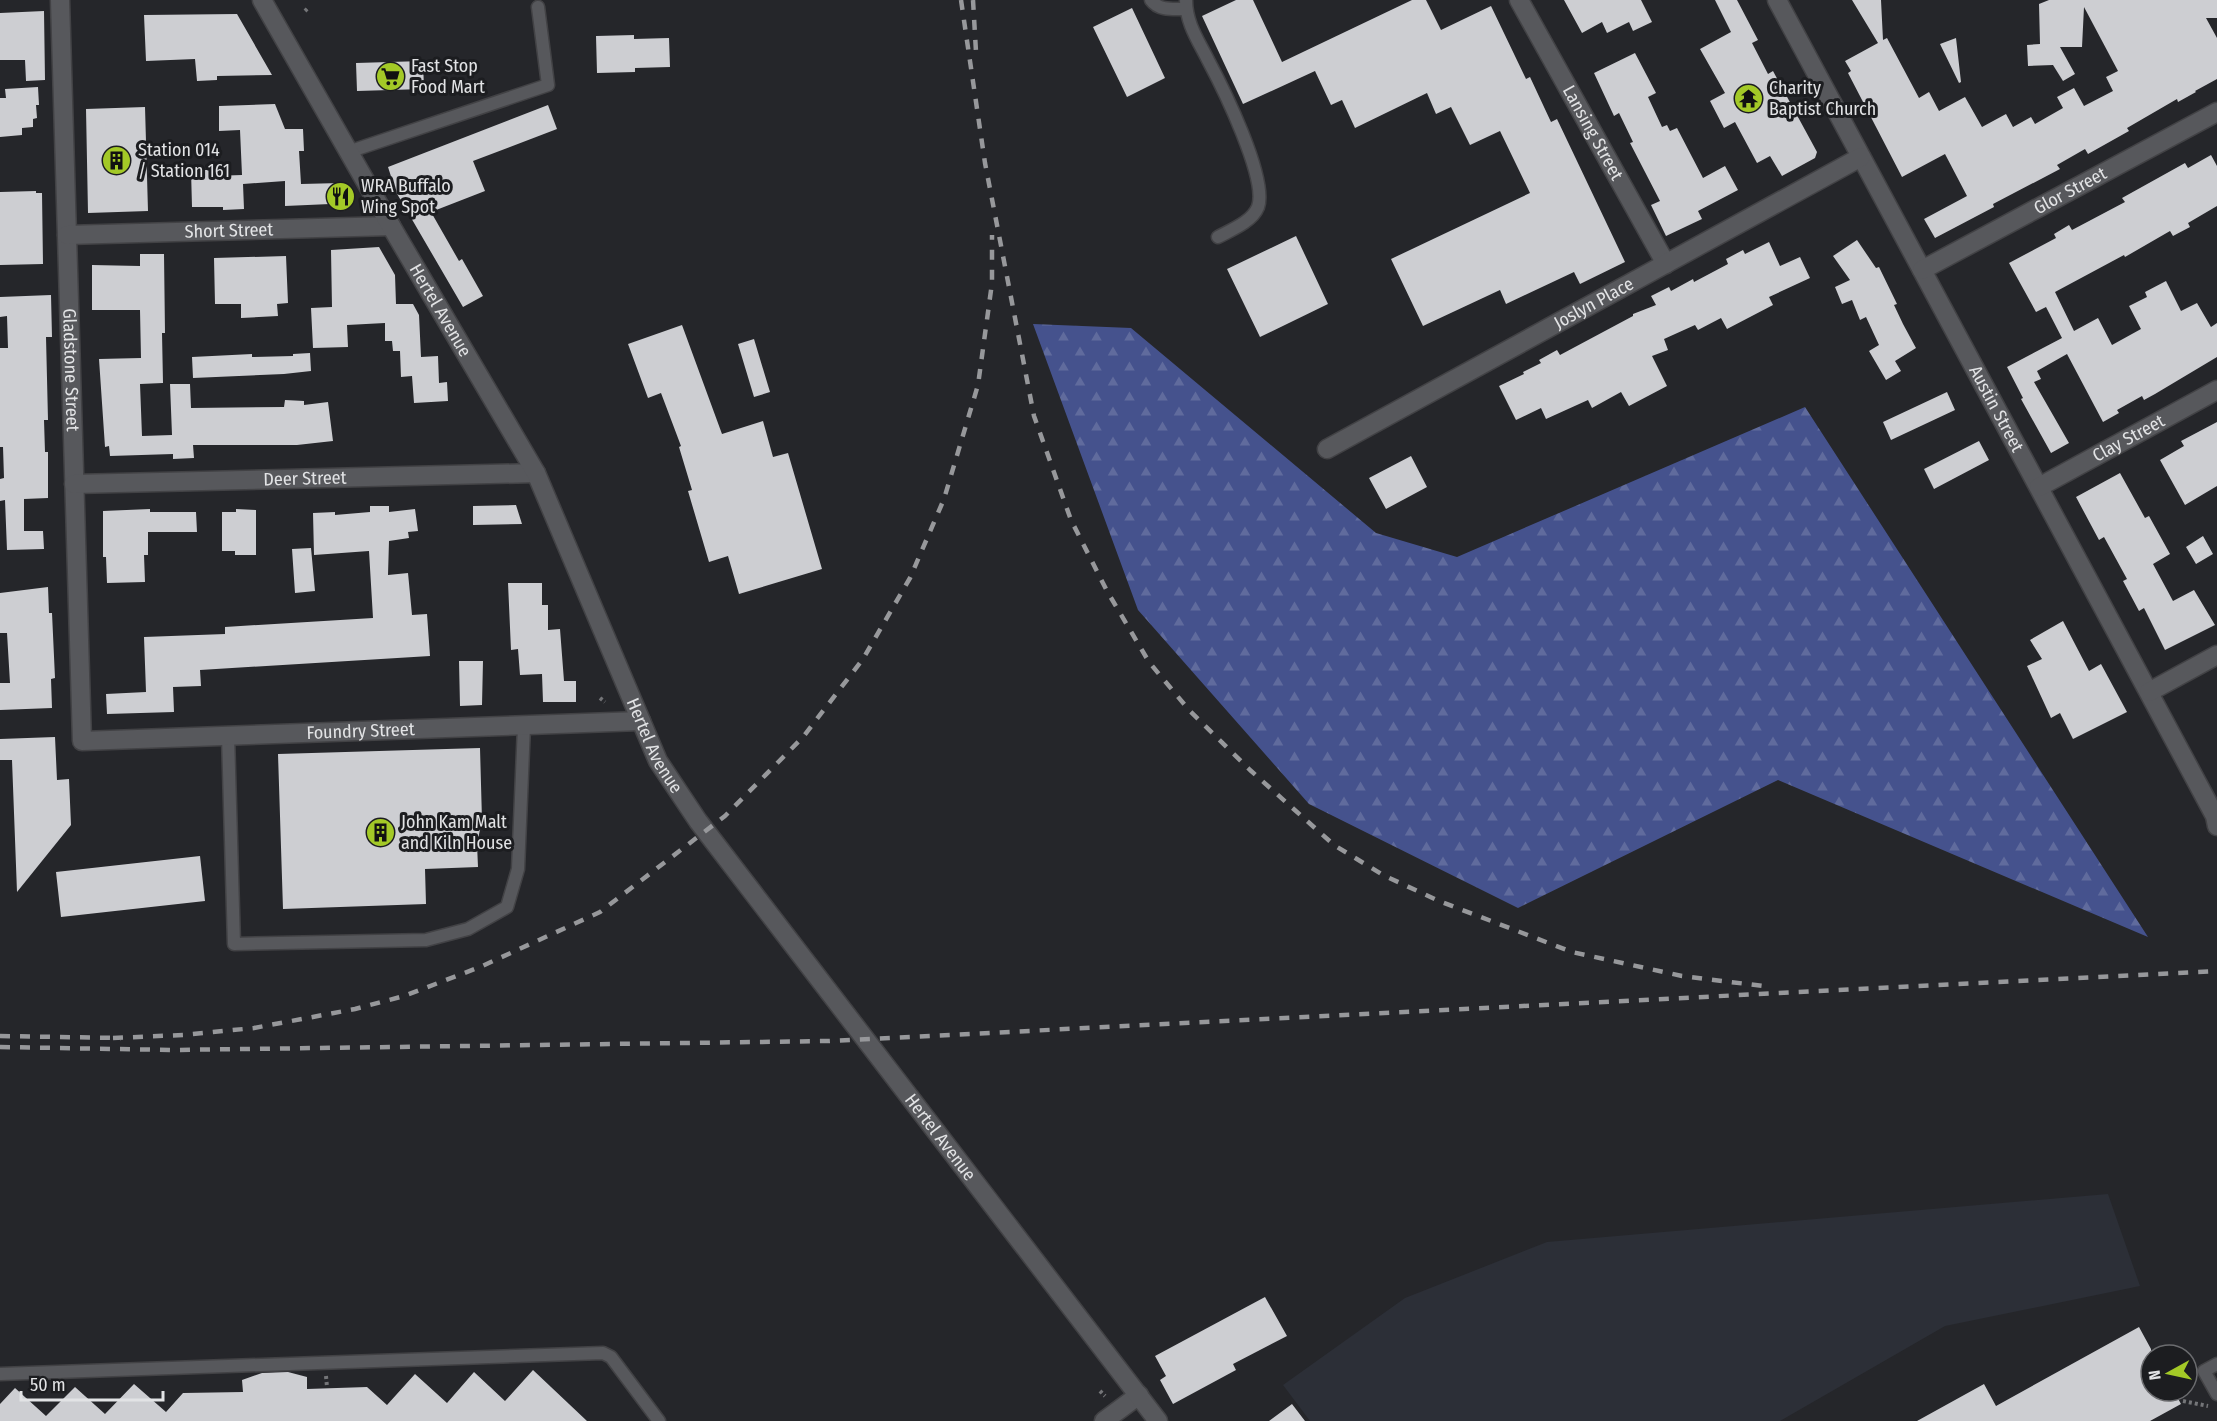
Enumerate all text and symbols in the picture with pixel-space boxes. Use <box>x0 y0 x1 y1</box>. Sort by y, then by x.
place label: Fast Stop Food Mart <box>411 55 485 98</box>
supermarket icon: Fast Stop Food Mart <box>374 60 406 92</box>
place label: Charity Baptist Church <box>1769 77 1876 120</box>
street label: Lansing Street <box>1558 82 1628 184</box>
temple icon: Charity Baptist Church <box>1732 82 1764 114</box>
place label: Station 014 / Station 161 <box>138 139 230 182</box>
building icon: Station 014 / Station 161 <box>101 144 133 176</box>
street label: Glor Street <box>2030 162 2110 219</box>
place label: WRA Buffalo Wing Spot <box>361 175 451 218</box>
restaurant icon: WRA Buffalo Wing Spot <box>324 180 356 212</box>
street label: Short Street <box>184 218 274 243</box>
street label: Hertel Avenue <box>405 260 476 361</box>
street label: Joslyn Place <box>1550 272 1637 334</box>
street label: Gladstone Street <box>58 308 84 432</box>
street label: Austin Street <box>1964 362 2029 456</box>
street label: Clay Street <box>2089 410 2169 467</box>
street label: Deer Street <box>263 467 347 490</box>
street label: Hertel Avenue <box>622 695 687 798</box>
street label: Foundry Street <box>306 718 415 744</box>
place label: John Kam Malt and Kiln House <box>401 811 512 854</box>
building icon: John Kam Malt and Kiln House <box>364 816 396 848</box>
street label: Hertel Avenue <box>900 1089 981 1185</box>
north arrow <box>2139 1343 2199 1403</box>
scale bar <box>21 1364 164 1402</box>
text: N <box>2145 1369 2165 1381</box>
text: 50 m <box>30 1374 66 1396</box>

